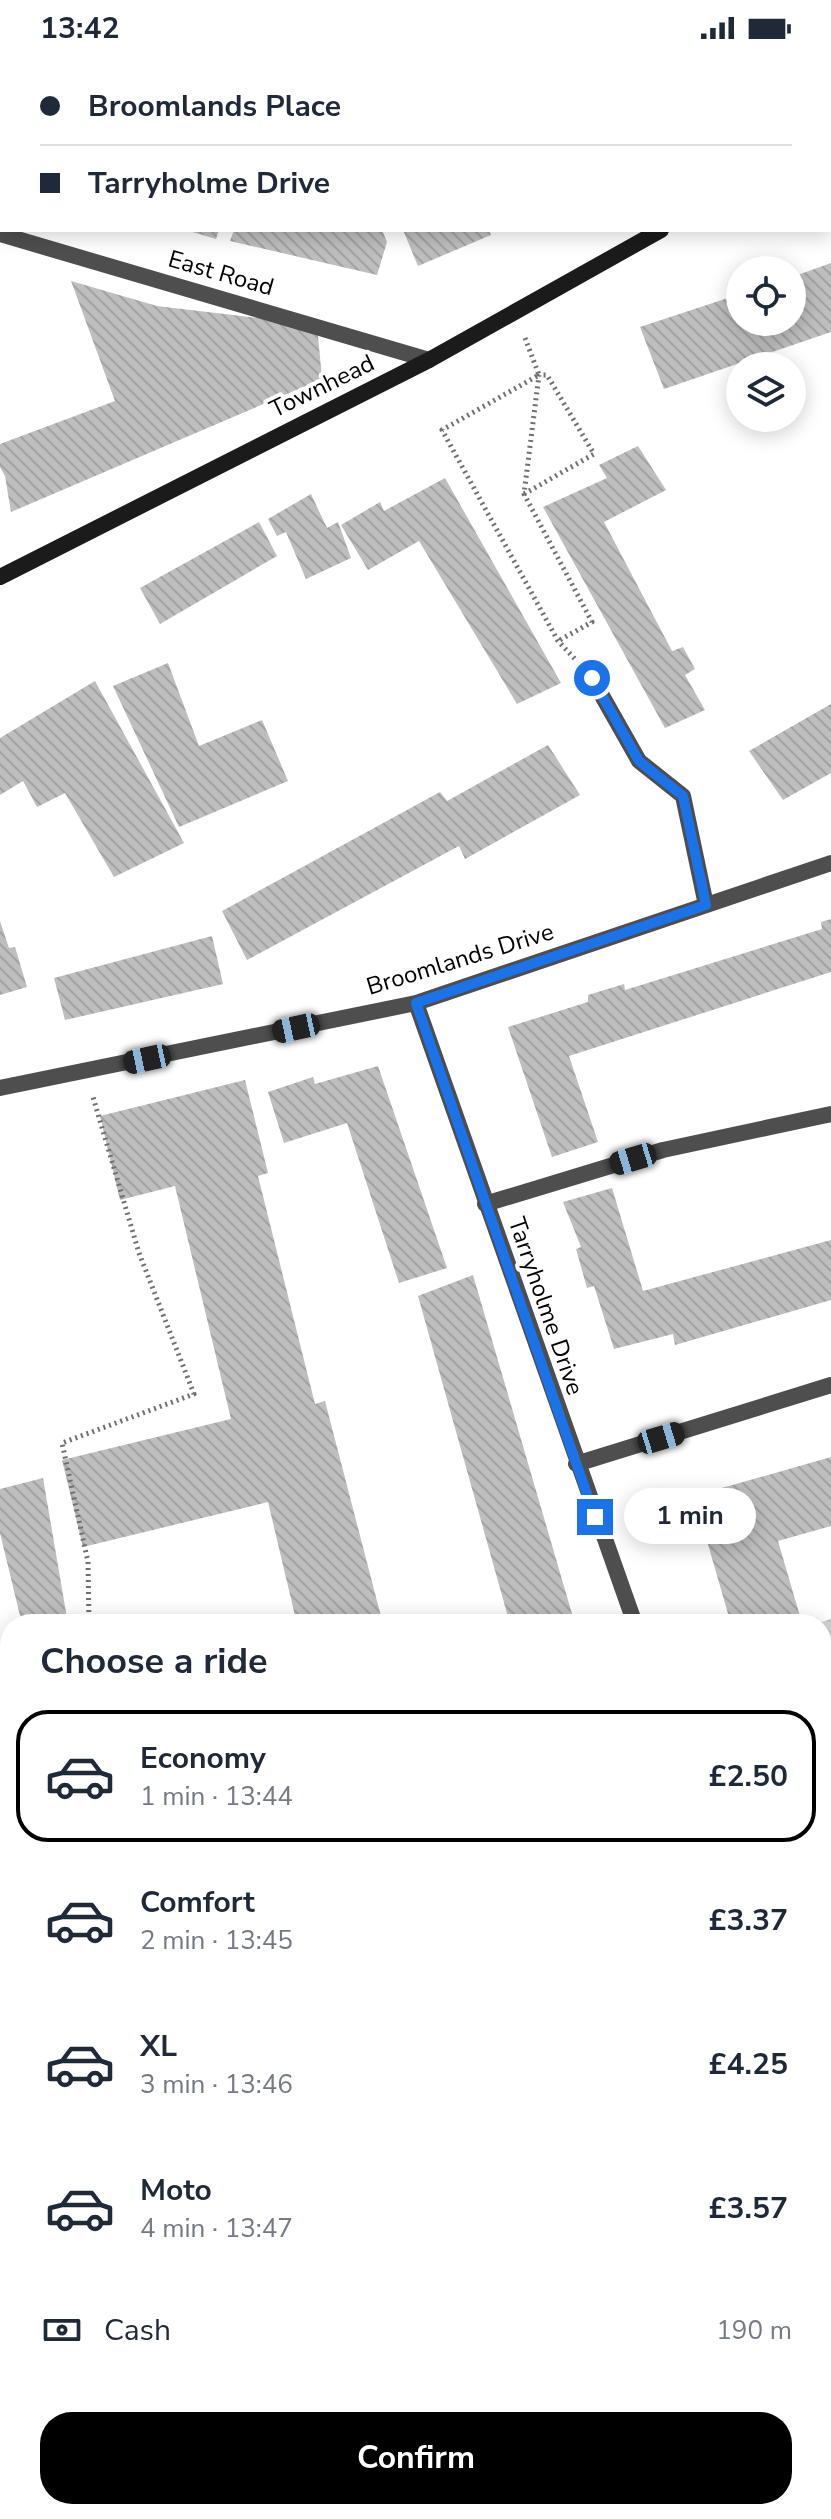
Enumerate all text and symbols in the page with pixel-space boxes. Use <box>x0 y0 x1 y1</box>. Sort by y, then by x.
text: 13:42 <box>40 8 119 49</box>
text: Broomlands Place <box>88 86 341 127</box>
text: Tarryholme Drive <box>88 163 330 204</box>
street label: East Road <box>165 243 277 303</box>
map controls <box>726 256 806 432</box>
button: locate <box>726 256 806 336</box>
street label: Townhead <box>264 347 380 425</box>
button: layers <box>726 352 806 432</box>
route start <box>574 660 610 696</box>
street label: Broomlands Drive <box>363 915 557 1003</box>
car <box>270 1011 322 1045</box>
car <box>121 1042 173 1076</box>
car <box>607 1141 659 1177</box>
street label: Tarryholme Drive <box>501 1213 591 1399</box>
car <box>635 1420 687 1456</box>
callout: 1 min <box>623 1489 755 1545</box>
text: 1 min <box>656 1498 724 1533</box>
route end <box>577 1499 613 1535</box>
text: Choose a ride <box>40 1637 268 1686</box>
text: Economy <box>140 1738 266 1779</box>
icon: car <box>44 1740 116 1812</box>
text: £2.50 <box>709 1756 788 1797</box>
text: 1 min · 13:44 <box>140 1779 293 1814</box>
text: Comfort <box>140 1882 255 1923</box>
icon: car <box>44 1884 116 1956</box>
text: £3.37 <box>709 1900 788 1941</box>
text: 2 min · 13:45 <box>140 1923 293 1958</box>
text: XL <box>140 2026 177 2067</box>
icon: car <box>44 2028 116 2100</box>
text: £4.25 <box>709 2044 788 2085</box>
text: 3 min · 13:46 <box>140 2067 293 2102</box>
text: Moto <box>140 2170 212 2211</box>
icon: car <box>44 2172 116 2244</box>
text: £3.57 <box>709 2188 788 2229</box>
text: 4 min · 13:47 <box>140 2211 293 2246</box>
icon: cash <box>40 2308 84 2352</box>
text: Cash <box>104 2310 171 2351</box>
text: 190 m <box>716 2313 792 2348</box>
button: Confirm <box>40 2412 792 2504</box>

